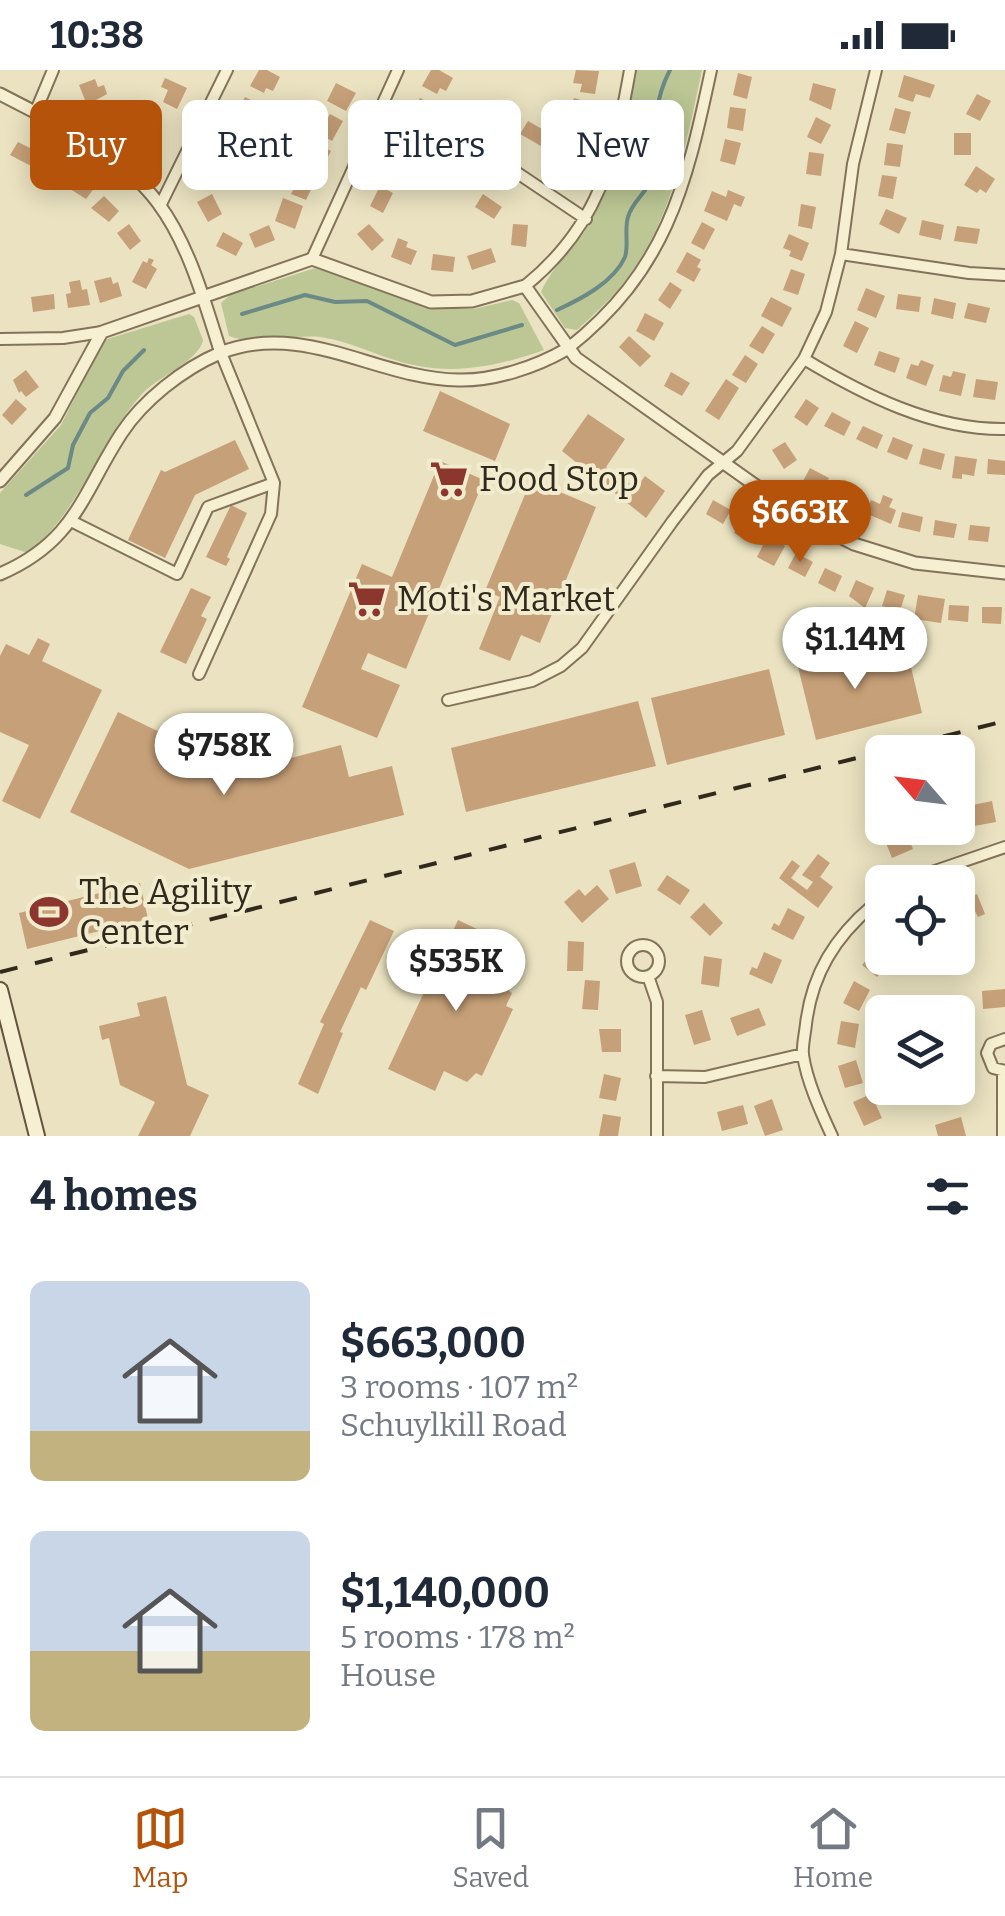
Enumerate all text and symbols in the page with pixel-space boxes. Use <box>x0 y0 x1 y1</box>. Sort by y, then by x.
text: 10:38 <box>50 12 144 58</box>
chip: Buy <box>30 100 162 190</box>
chip: Rent <box>182 100 328 190</box>
chip: Filters <box>348 100 521 190</box>
chip: New <box>541 100 684 190</box>
supermarket icon: Food Stop <box>428 458 470 500</box>
place label: Food Stop <box>479 458 639 500</box>
pin: $663K <box>730 480 870 565</box>
text: $663K <box>751 493 849 531</box>
supermarket icon: Moti's Market <box>346 578 388 620</box>
place label: Moti's Market <box>397 578 616 620</box>
pin: $1.14M <box>774 607 936 692</box>
text: $1.14M <box>804 620 906 658</box>
pin: $758K <box>154 713 294 798</box>
text: $758K <box>177 726 271 764</box>
north arrow <box>865 735 975 845</box>
map controls <box>865 735 975 1105</box>
button: locate <box>865 865 975 975</box>
place label: The Agility Center <box>79 871 252 953</box>
sports icon: The Agility Center <box>28 891 70 933</box>
pin: $535K <box>386 929 526 1014</box>
text: $535K <box>409 942 504 980</box>
button: layers <box>865 995 975 1105</box>
icon: filters <box>920 1169 975 1224</box>
text: 4 homes <box>30 1171 198 1221</box>
text: $663,000 <box>340 1318 526 1368</box>
icon: home <box>110 1321 230 1441</box>
text: 3 rooms · 107 m² <box>340 1368 578 1406</box>
text: Schuylkill Road <box>340 1406 567 1444</box>
text: $1,140,000 <box>340 1568 550 1618</box>
icon: home <box>110 1571 230 1691</box>
text: 5 rooms · 178 m² <box>340 1618 575 1656</box>
text: House <box>340 1656 436 1694</box>
tab: Map <box>132 1801 188 1894</box>
tab: Saved <box>452 1801 529 1894</box>
tab: Home <box>793 1801 873 1894</box>

